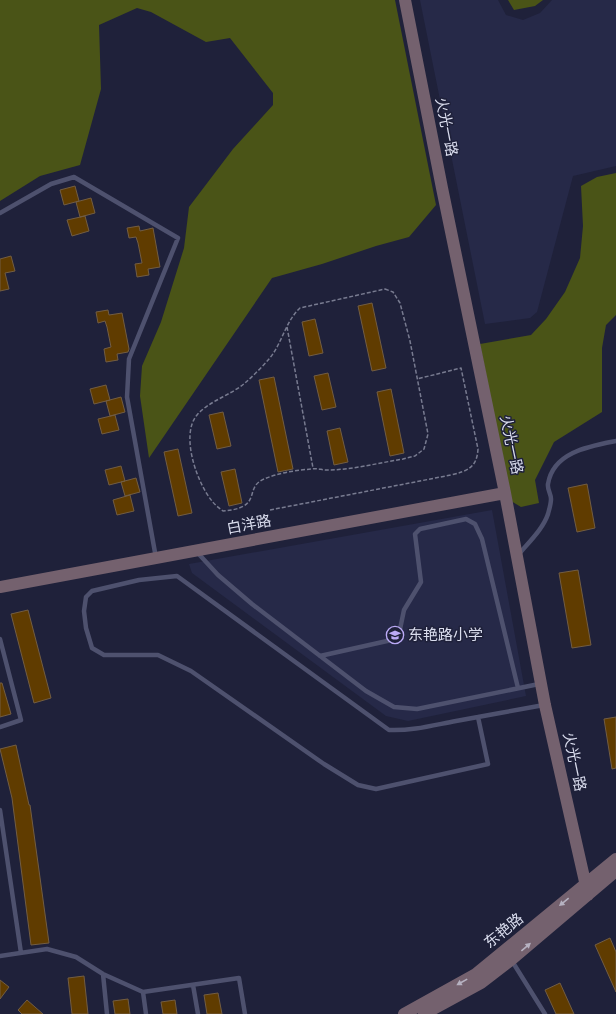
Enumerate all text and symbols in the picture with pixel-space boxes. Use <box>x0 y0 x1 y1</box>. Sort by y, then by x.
street label: 火光一路 <box>431 96 461 158</box>
street label: 火光一路 <box>495 414 527 476</box>
street label: 白洋路 <box>225 511 273 539</box>
school or university icon: 东艳路小学 <box>385 625 405 645</box>
place label: 东艳路小学 <box>408 626 483 645</box>
street label: 火光一路 <box>558 731 590 793</box>
one-way arrow <box>559 898 570 906</box>
street label: 东艳路 <box>481 909 527 953</box>
one-way arrow <box>521 943 532 952</box>
one-way arrow <box>456 979 468 985</box>

